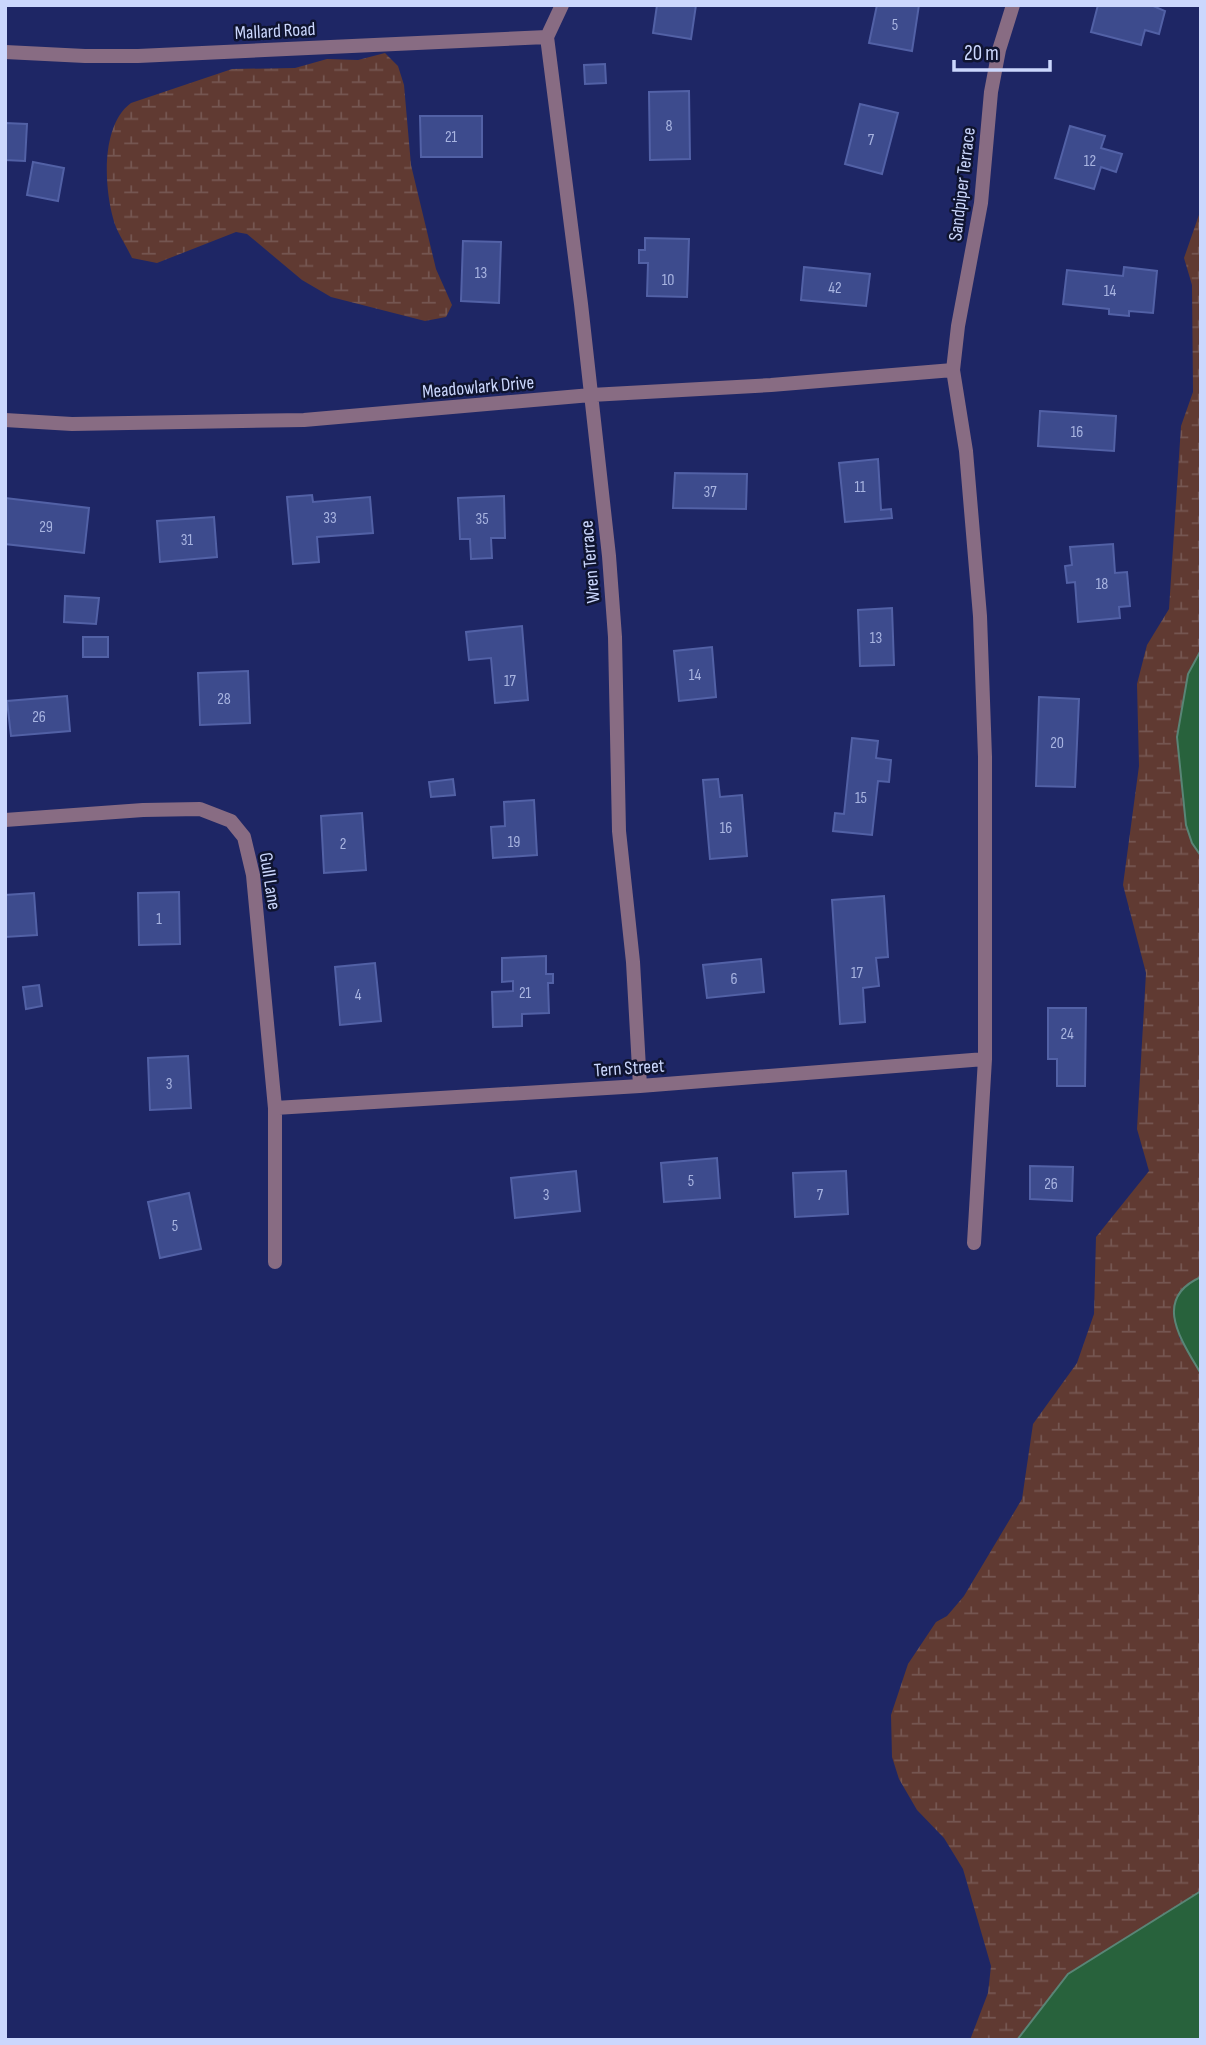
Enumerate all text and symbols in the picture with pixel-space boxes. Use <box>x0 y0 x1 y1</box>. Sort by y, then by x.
house number: 5 <box>892 16 898 35</box>
street label: Mallard Road <box>234 18 316 45</box>
scale bar <box>954 28 1050 72</box>
text: 20 m <box>964 41 999 66</box>
house number: 8 <box>665 117 673 136</box>
street label: Sandpiper Terrace <box>944 126 981 242</box>
house number: 21 <box>445 128 458 147</box>
house number: 7 <box>868 131 875 150</box>
house number: 12 <box>1084 152 1096 171</box>
house number: 13 <box>475 264 487 283</box>
house number: 10 <box>662 271 674 290</box>
house number: 42 <box>828 279 842 298</box>
house number: 14 <box>1104 282 1116 301</box>
street label: Meadowlark Drive <box>421 371 535 404</box>
house number: 16 <box>1071 423 1083 442</box>
house number: 11 <box>854 478 866 497</box>
house number: 37 <box>703 483 717 502</box>
house number: 33 <box>323 509 337 528</box>
house number: 35 <box>475 510 489 529</box>
house number: 29 <box>39 518 53 537</box>
street label: Wren Terrace <box>575 519 606 604</box>
house number: 31 <box>181 531 194 550</box>
house number: 18 <box>1096 575 1108 594</box>
house number: 13 <box>870 629 882 648</box>
house number: 14 <box>689 666 701 685</box>
house number: 17 <box>504 672 517 691</box>
house number: 28 <box>217 690 231 709</box>
house number: 26 <box>32 708 46 727</box>
house number: 20 <box>1050 734 1064 753</box>
house number: 15 <box>855 789 867 808</box>
house number: 16 <box>720 819 732 838</box>
house number: 19 <box>508 833 520 852</box>
house number: 2 <box>340 835 346 854</box>
street label: Gull Lane <box>254 851 285 912</box>
house number: 1 <box>156 910 162 929</box>
house number: 17 <box>851 964 864 983</box>
house number: 6 <box>730 970 738 989</box>
house number: 21 <box>519 984 532 1003</box>
house number: 4 <box>355 986 362 1005</box>
house number: 24 <box>1060 1025 1074 1044</box>
street label: Tern Street <box>593 1055 665 1082</box>
house number: 3 <box>166 1075 172 1094</box>
house number: 5 <box>688 1172 694 1191</box>
house number: 26 <box>1044 1175 1058 1194</box>
house number: 3 <box>543 1186 549 1205</box>
house number: 7 <box>817 1186 824 1205</box>
house number: 5 <box>172 1217 178 1236</box>

